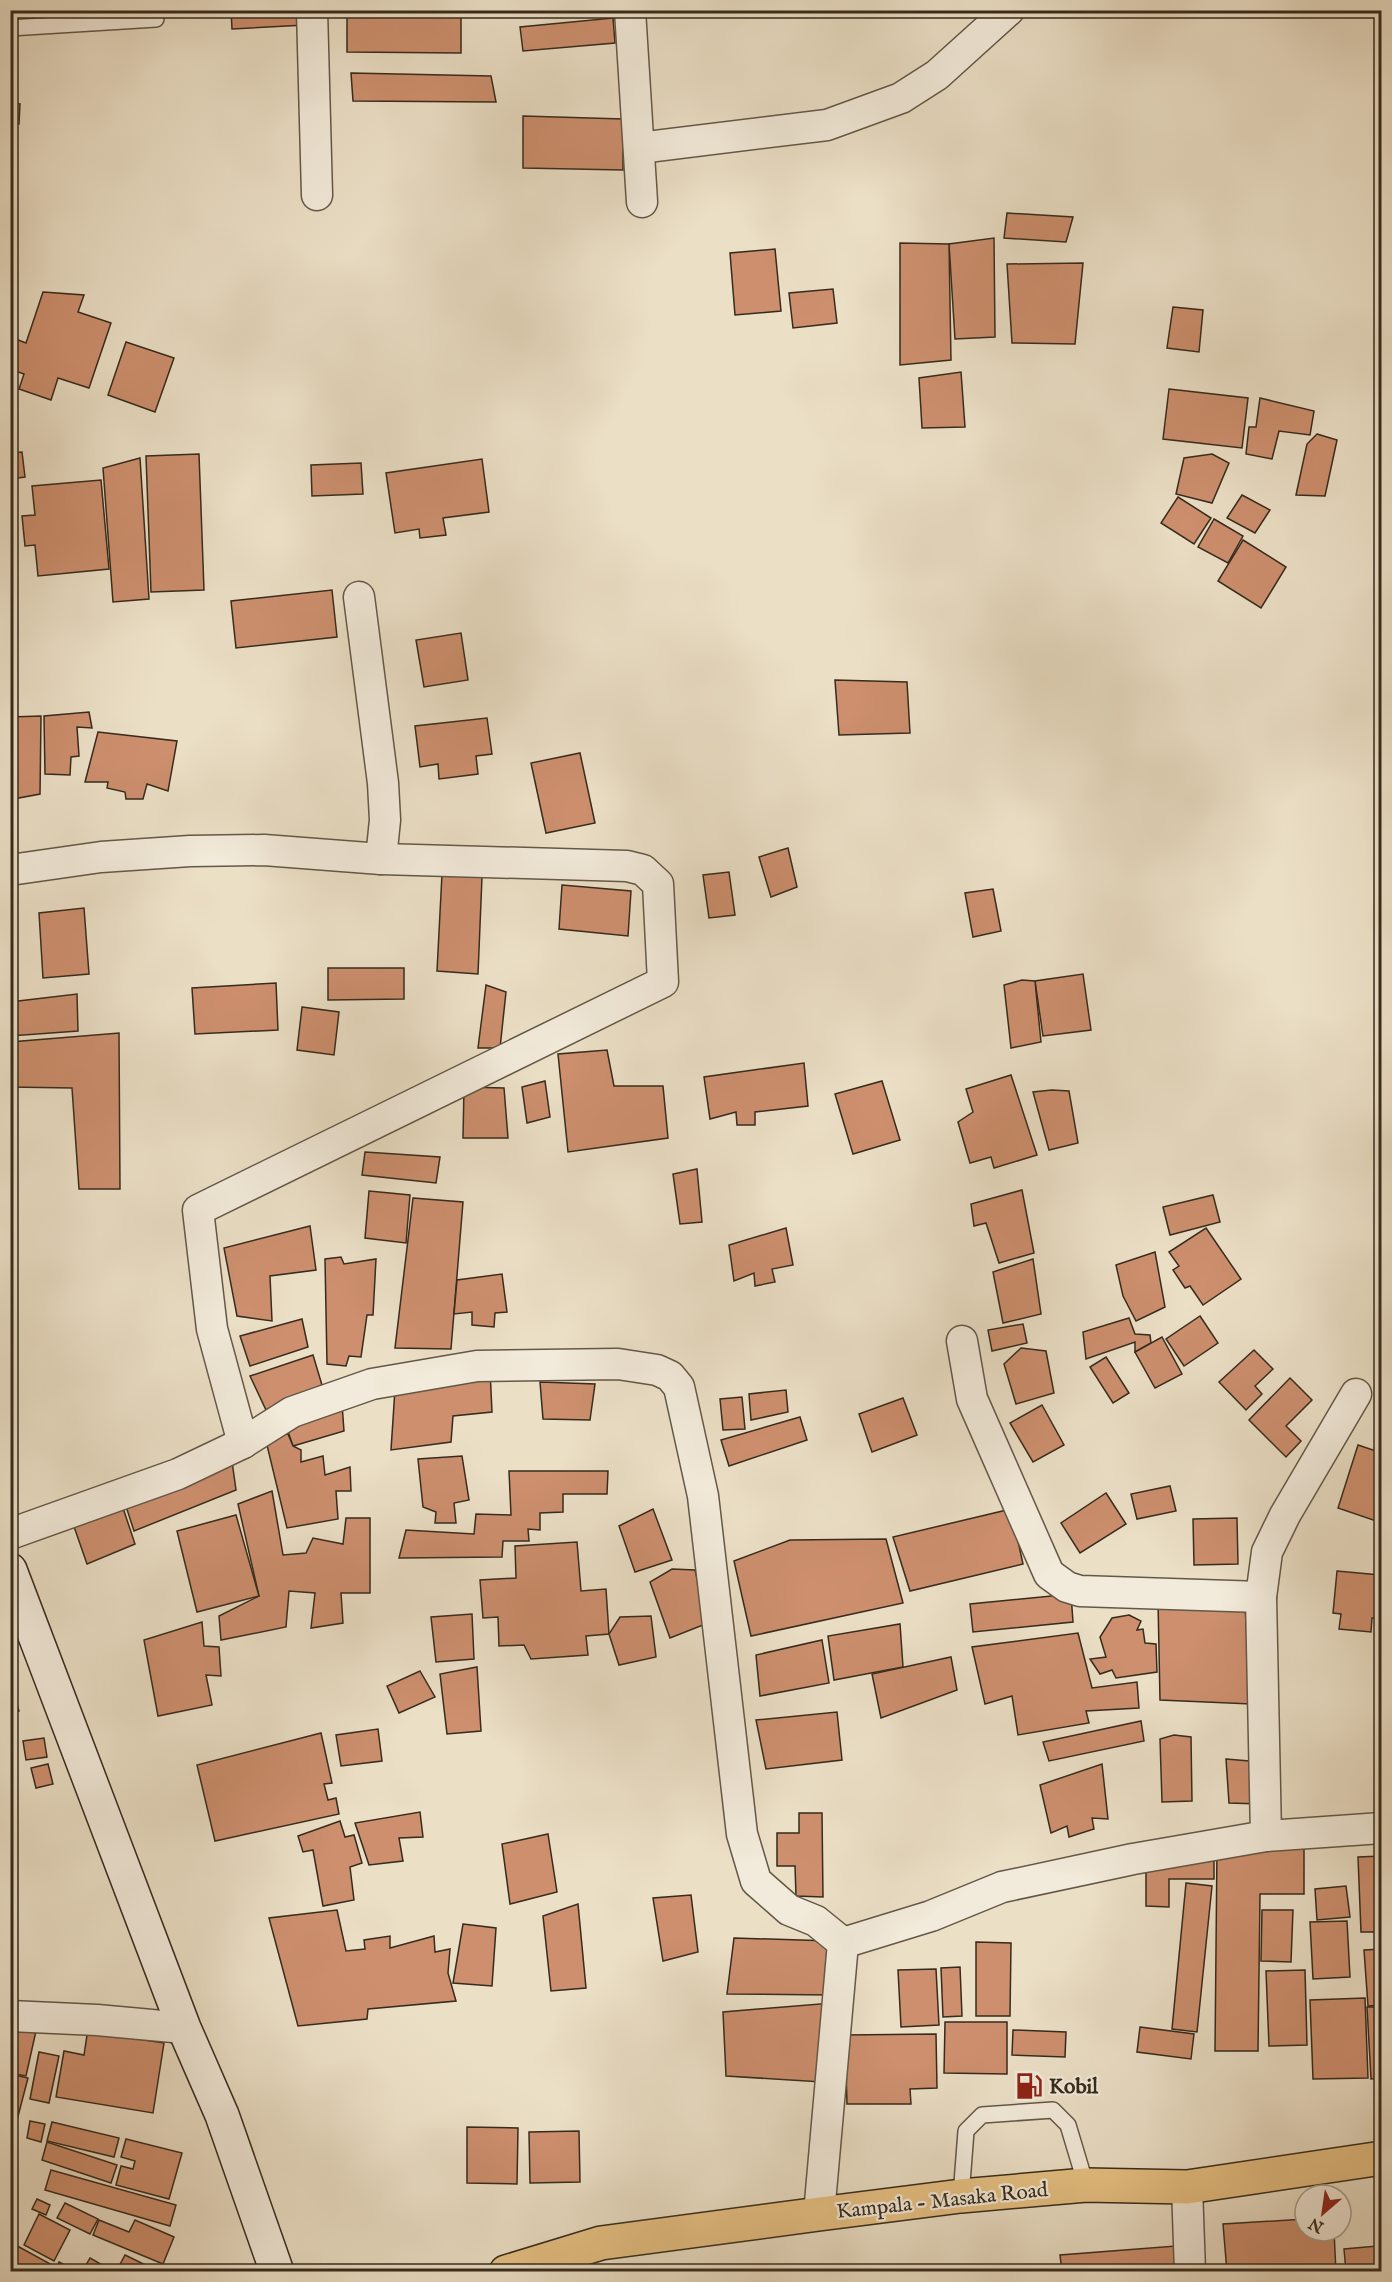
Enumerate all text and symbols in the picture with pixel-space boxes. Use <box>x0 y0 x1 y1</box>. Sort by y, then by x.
fuel station icon: Kobil <box>1014 2071 1044 2101</box>
place label: Kobil <box>1049 2074 1099 2101</box>
street label: Kampala - Masaka Road <box>835 2177 1050 2226</box>
north arrow <box>1293 2183 1353 2243</box>
text: N <box>1306 2212 1328 2237</box>

